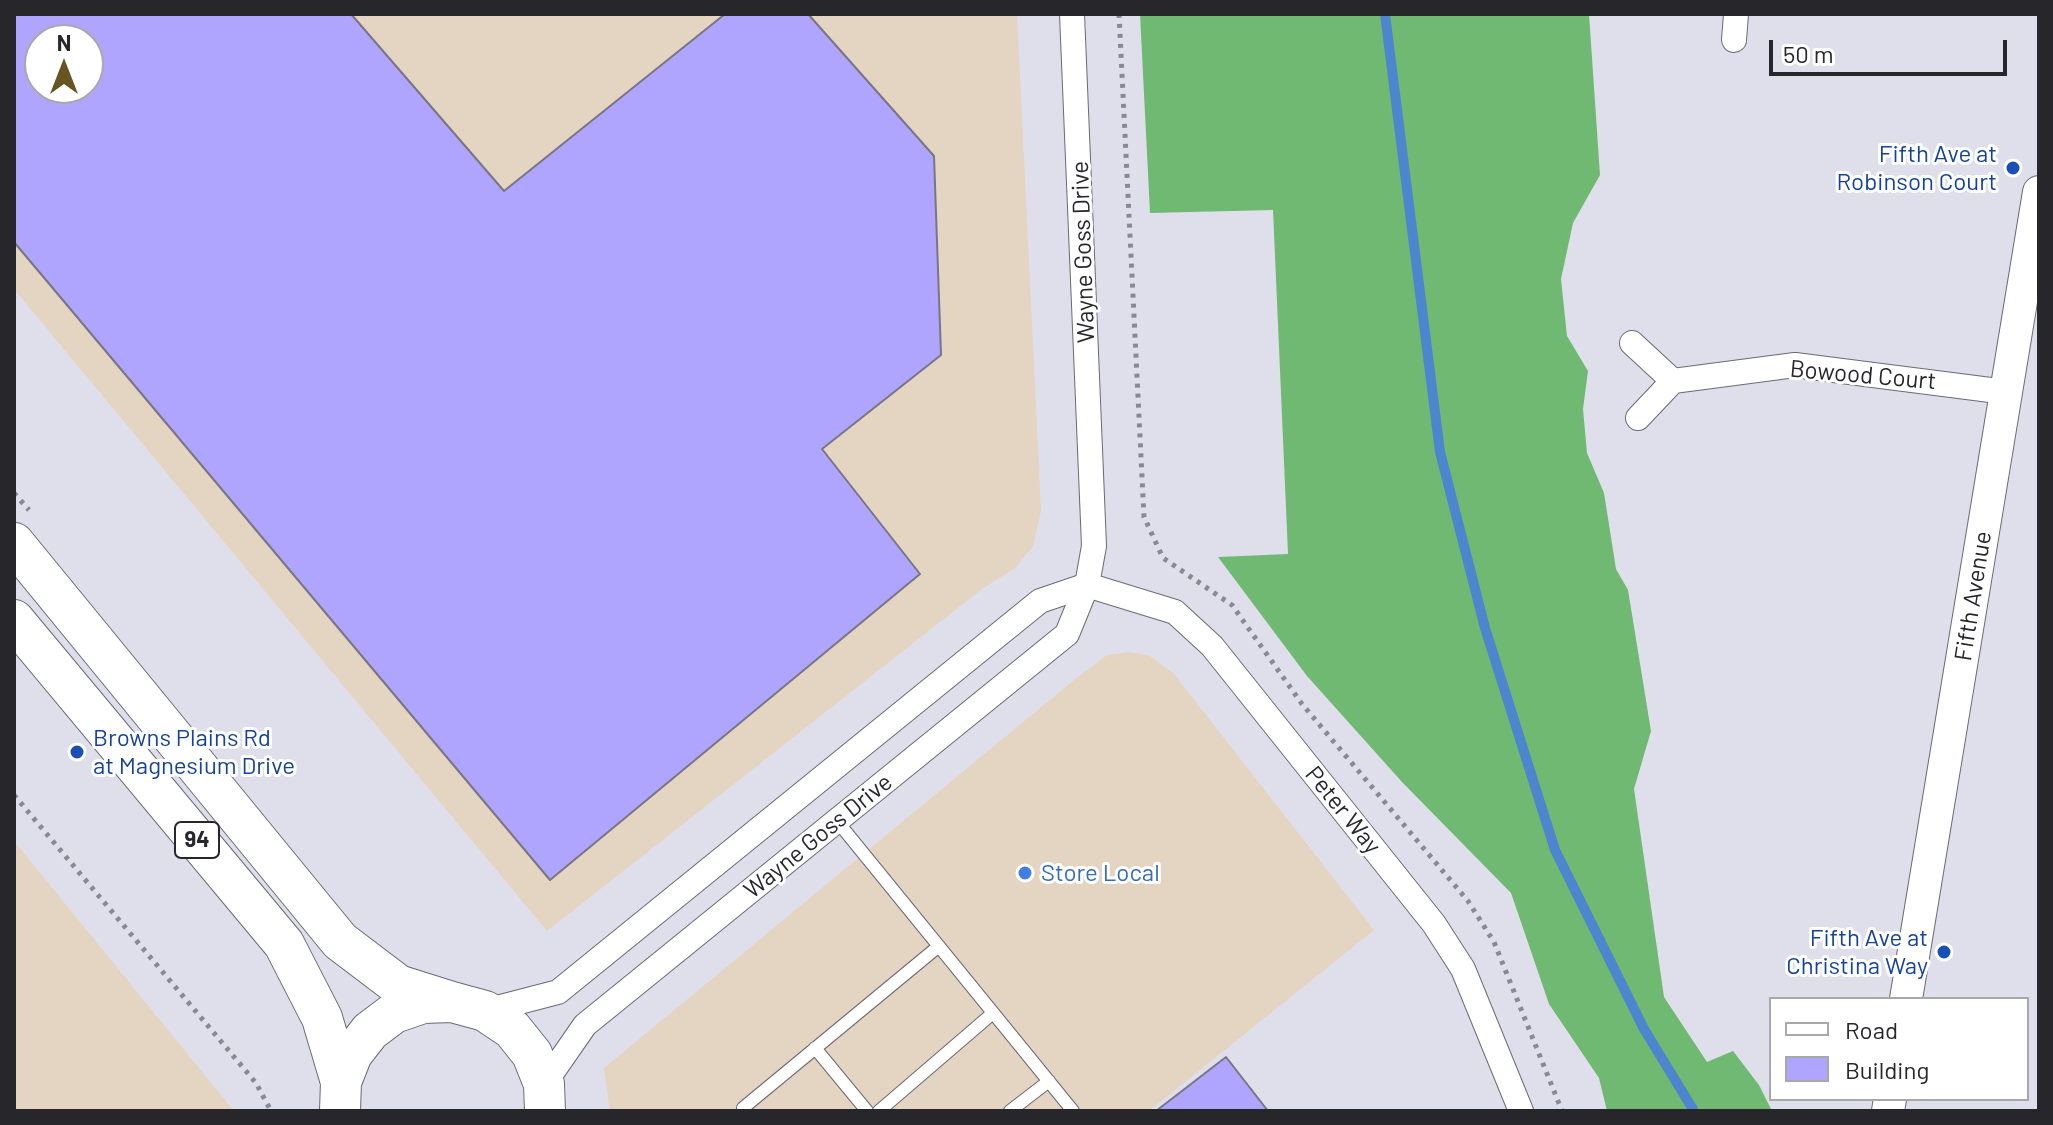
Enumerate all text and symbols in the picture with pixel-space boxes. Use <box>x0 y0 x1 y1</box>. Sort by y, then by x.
north arrow <box>24 24 104 104</box>
scale bar <box>1773 24 2011 74</box>
text: N <box>57 29 71 55</box>
text: 50 m <box>1783 39 1834 68</box>
place label: Fifth Ave at Robinson Court <box>1836 140 1997 196</box>
marker: Fifth Ave at Robinson Court <box>2004 159 2022 177</box>
street label: Wayne Goss Drive <box>1065 160 1101 344</box>
street label: Bowood Court <box>1789 354 1937 396</box>
street label: Fifth Avenue <box>1949 529 1997 663</box>
place label: Browns Plains Rd at Magnesium Drive <box>93 724 295 780</box>
marker: Browns Plains Rd at Magnesium Drive <box>68 743 86 761</box>
street label: Peter Way <box>1299 760 1387 860</box>
street label: Wayne Goss Drive <box>738 767 898 905</box>
road number: 94 <box>175 822 219 858</box>
place label: Store Local <box>1041 859 1160 887</box>
marker: Store Local <box>1016 864 1034 882</box>
place label: Fifth Ave at Christina Way <box>1786 924 1928 980</box>
marker: Fifth Ave at Christina Way <box>1935 943 1953 961</box>
legend <box>1769 997 2029 1101</box>
text: Road <box>1845 1015 1898 1044</box>
text: Building <box>1845 1055 1929 1084</box>

